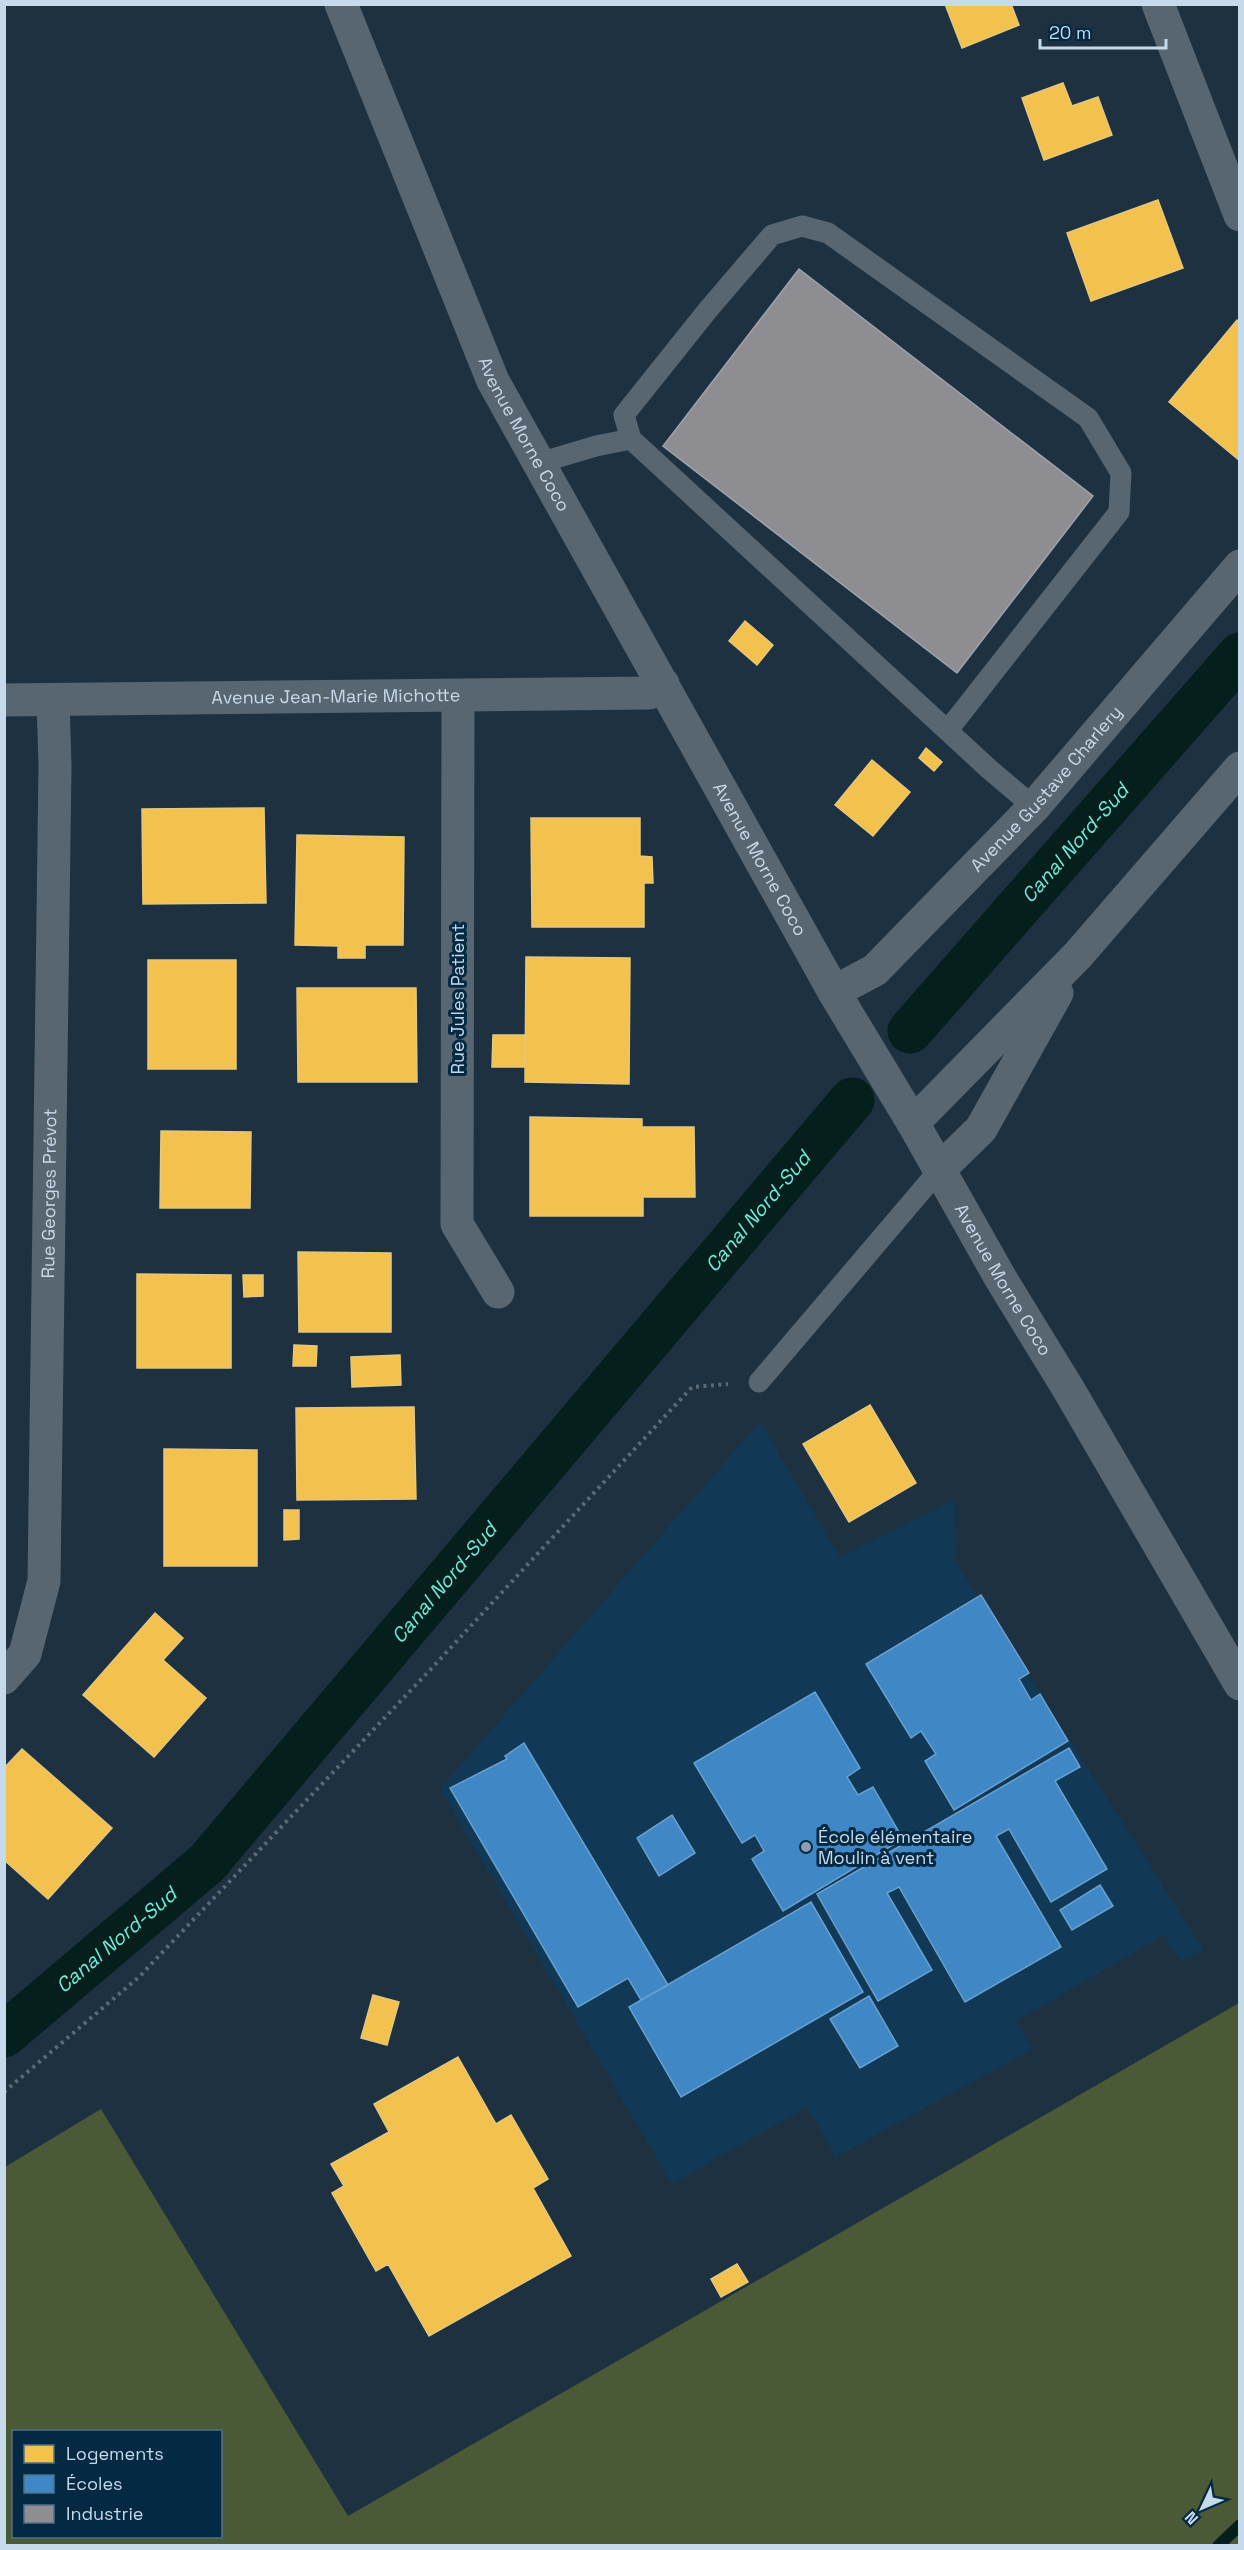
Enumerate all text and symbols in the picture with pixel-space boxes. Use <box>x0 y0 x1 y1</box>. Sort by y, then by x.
scale bar <box>1040 12 1166 50</box>
text: 20 m <box>1049 21 1092 44</box>
street label: Avenue Morne Coco <box>474 353 576 515</box>
street label: Avenue Jean-Marie Michotte <box>211 683 461 709</box>
street label: Avenue Gustave Charlery <box>965 701 1127 876</box>
water label: Canal Nord-Sud <box>1016 776 1136 908</box>
street label: Avenue Morne Coco <box>708 778 812 940</box>
street label: Rue Jules Patient <box>446 924 469 1074</box>
street label: Rue Georges Prévot <box>36 1108 61 1279</box>
water label: Canal Nord-Sud <box>699 1144 817 1277</box>
street label: Avenue Morne Coco <box>950 1199 1057 1360</box>
water label: Canal Nord-Sud <box>385 1515 504 1649</box>
place label: École élémentaire Moulin à vent <box>818 1825 972 1869</box>
marker: École élémentaire Moulin à vent <box>799 1840 813 1854</box>
water label: Canal Nord-Sud <box>50 1880 184 1999</box>
legend <box>12 2430 222 2538</box>
text: Logements <box>66 2442 164 2465</box>
text: Écoles <box>66 2472 123 2495</box>
north arrow <box>1172 2478 1232 2538</box>
text: Industrie <box>66 2502 143 2525</box>
text: N <box>1180 2507 1203 2529</box>

